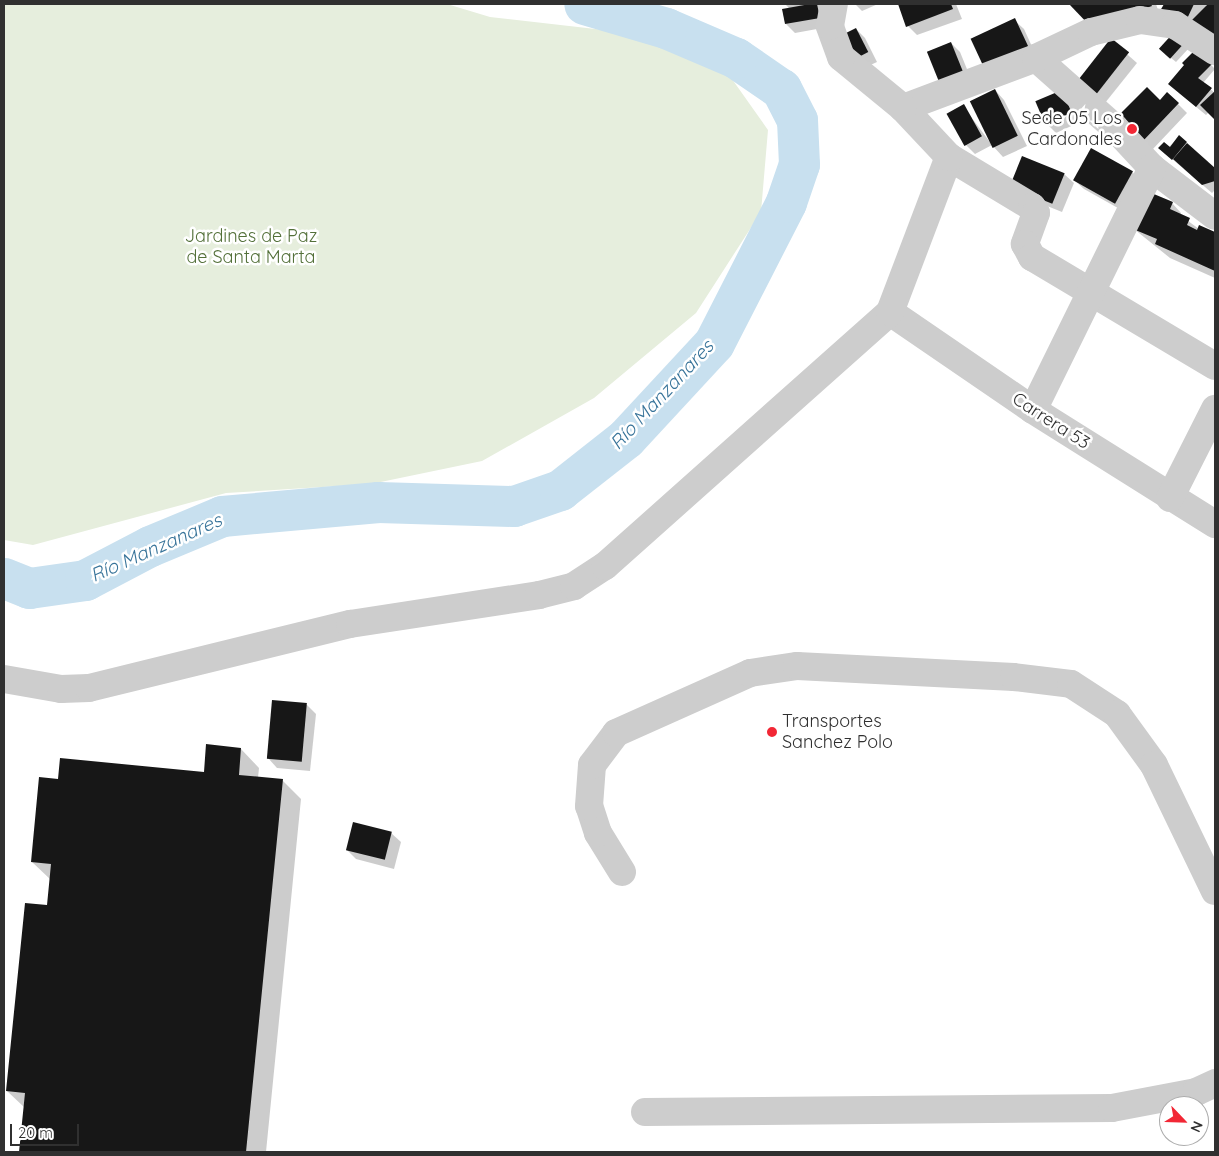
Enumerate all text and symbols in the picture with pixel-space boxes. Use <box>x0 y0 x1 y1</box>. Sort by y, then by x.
place label: Sede 05 Los Cardonales <box>1021 108 1122 150</box>
marker: Sede 05 Los Cardonales <box>1126 123 1138 135</box>
park label: Jardines de Paz de Santa Marta <box>185 226 317 268</box>
water label: Río Manzanares <box>605 336 719 454</box>
street label: Carrera 53 <box>1008 388 1094 454</box>
water label: Río Manzanares <box>87 509 225 587</box>
place label: Transportes Sanchez Polo <box>782 711 893 754</box>
marker: Transportes Sanchez Polo <box>766 726 778 738</box>
north arrow <box>1159 1096 1209 1146</box>
scale bar <box>12 1114 81 1146</box>
text: N <box>1186 1118 1207 1135</box>
text: 20 m <box>18 1123 53 1142</box>

